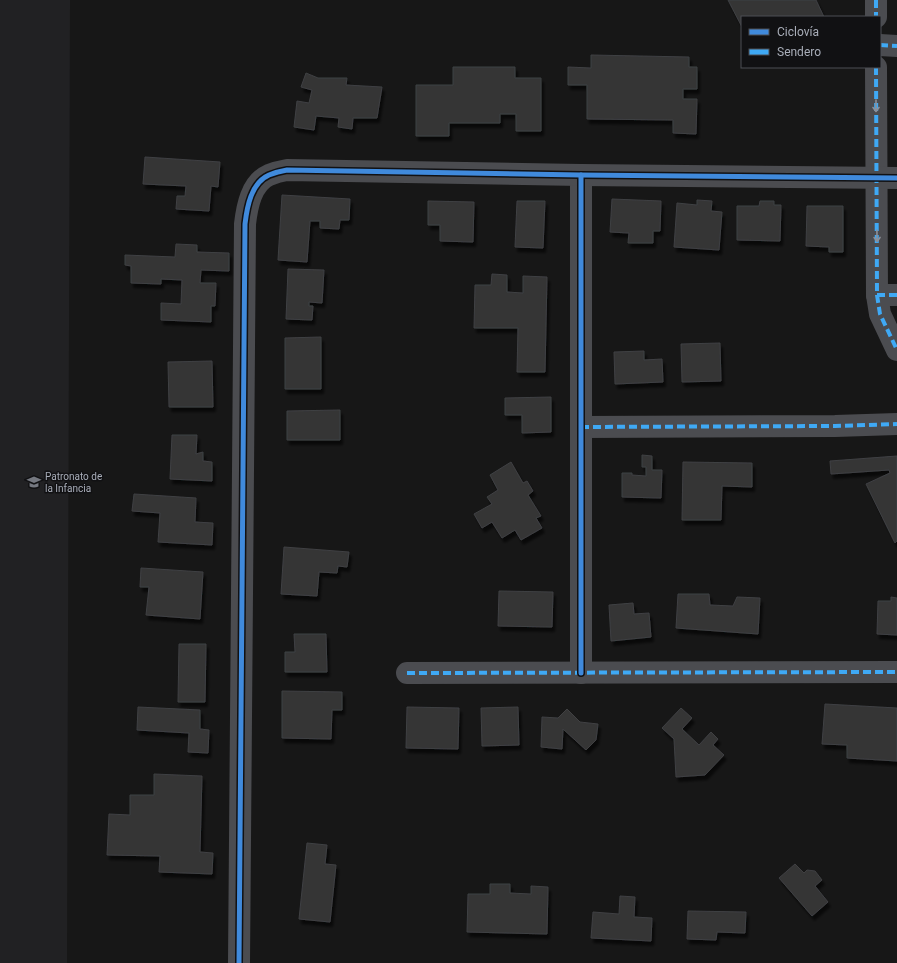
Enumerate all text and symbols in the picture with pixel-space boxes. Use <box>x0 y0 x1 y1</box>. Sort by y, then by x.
legend <box>741 16 881 68</box>
text: Ciclovía <box>777 25 819 39</box>
text: Sendero <box>777 45 821 59</box>
one-way arrow <box>872 99 880 112</box>
one-way arrow <box>873 229 881 242</box>
place label: Patronato de la Infancia <box>45 471 102 494</box>
school or university icon: Patronato de la Infancia <box>26 474 42 490</box>

